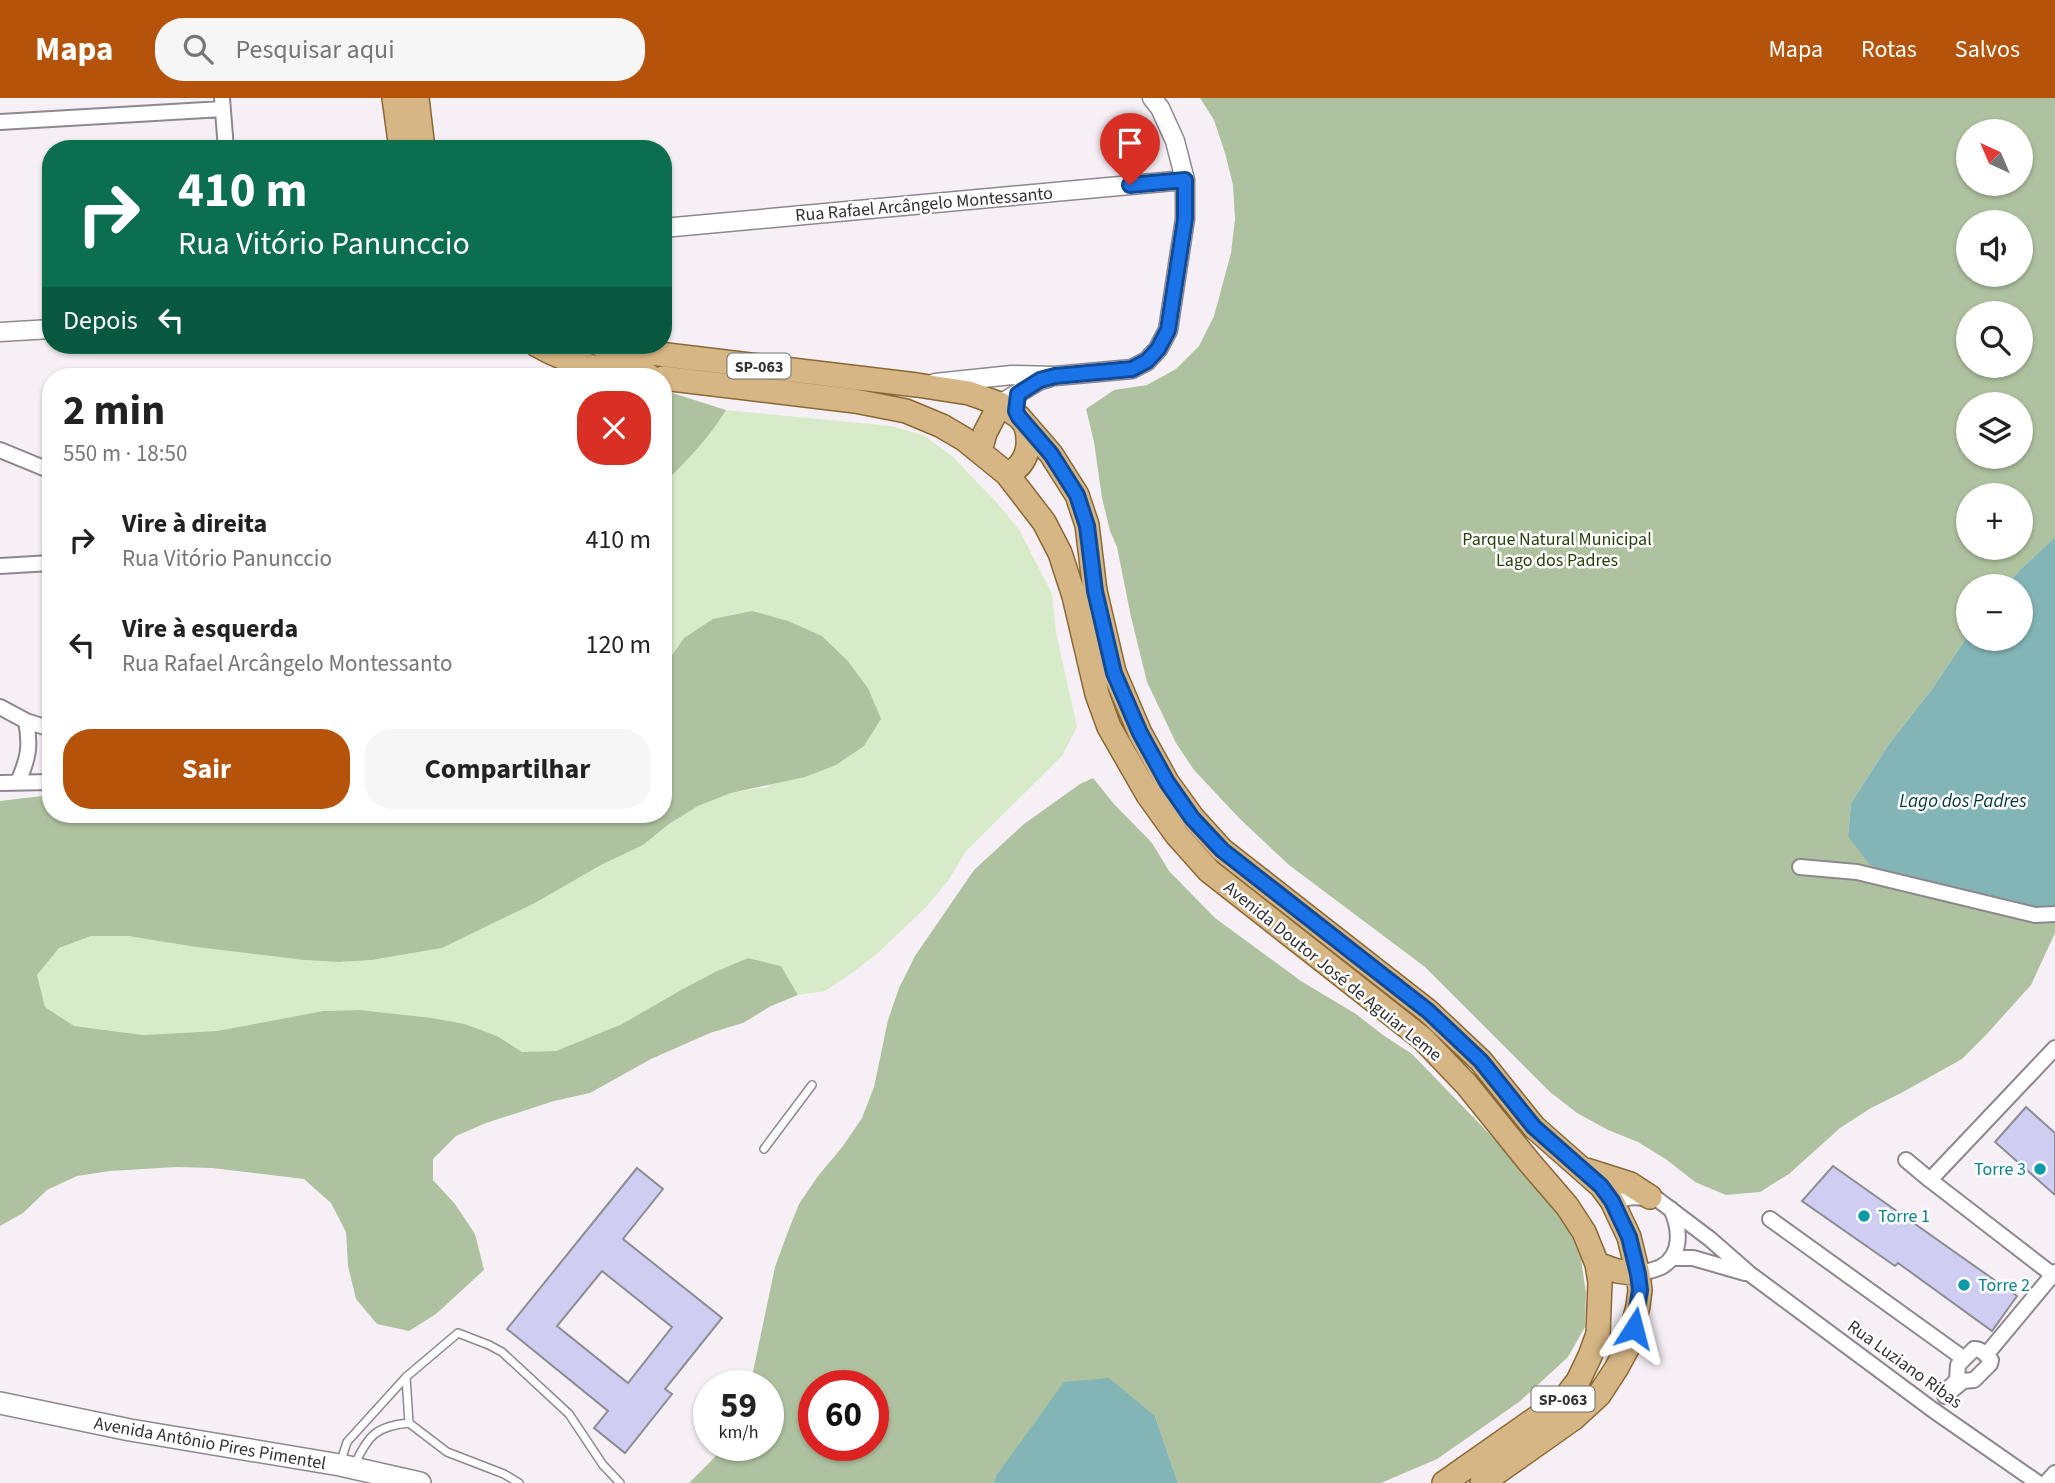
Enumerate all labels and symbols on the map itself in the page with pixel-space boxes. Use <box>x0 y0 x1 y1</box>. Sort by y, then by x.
pin <box>1100 113 1160 185</box>
north arrow <box>1956 119 2034 196</box>
street label: Rua Rafael Arcângelo Montessanto <box>794 181 1054 228</box>
road number: SP-063 <box>728 354 790 378</box>
park label: Parque Natural Municipal Lago dos Padres <box>1462 527 1652 573</box>
water label: Lago dos Padres <box>1899 788 2027 815</box>
street label: Avenida Doutor José de Aguiar Leme <box>1218 875 1447 1067</box>
place label: Torre 3 <box>1974 1157 2026 1182</box>
marker: Torre 3 <box>2032 1161 2048 1177</box>
place label: Torre 1 <box>1878 1204 1930 1229</box>
marker: Torre 1 <box>1856 1208 1872 1224</box>
place label: Torre 2 <box>1978 1273 2030 1298</box>
marker: Torre 2 <box>1956 1277 1972 1293</box>
position arrow <box>1597 1291 1671 1365</box>
street label: Rua Luziano Ribas <box>1842 1314 1967 1415</box>
speed limit sign: 60 <box>798 1370 889 1461</box>
road number: SP-063 <box>1532 1386 1594 1412</box>
street label: Avenida Antônio Pires Pimentel <box>92 1411 328 1476</box>

